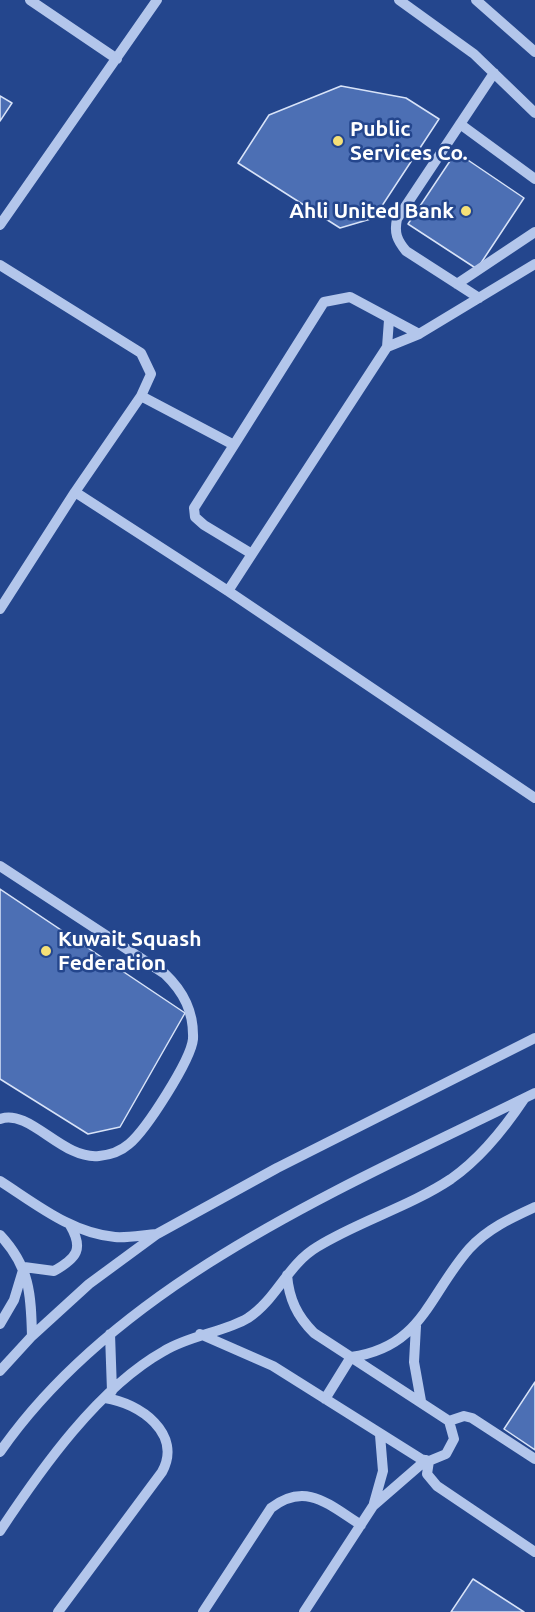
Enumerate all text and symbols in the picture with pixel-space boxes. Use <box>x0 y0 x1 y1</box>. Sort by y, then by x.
place label: Public Services Co. <box>350 116 468 166</box>
marker: Public Services Co. <box>331 134 345 148</box>
place label: Ahli United Bank <box>289 198 454 224</box>
marker: Ahli United Bank <box>459 204 473 218</box>
place label: Kuwait Squash Federation <box>58 926 201 976</box>
marker: Kuwait Squash Federation <box>39 944 53 958</box>

